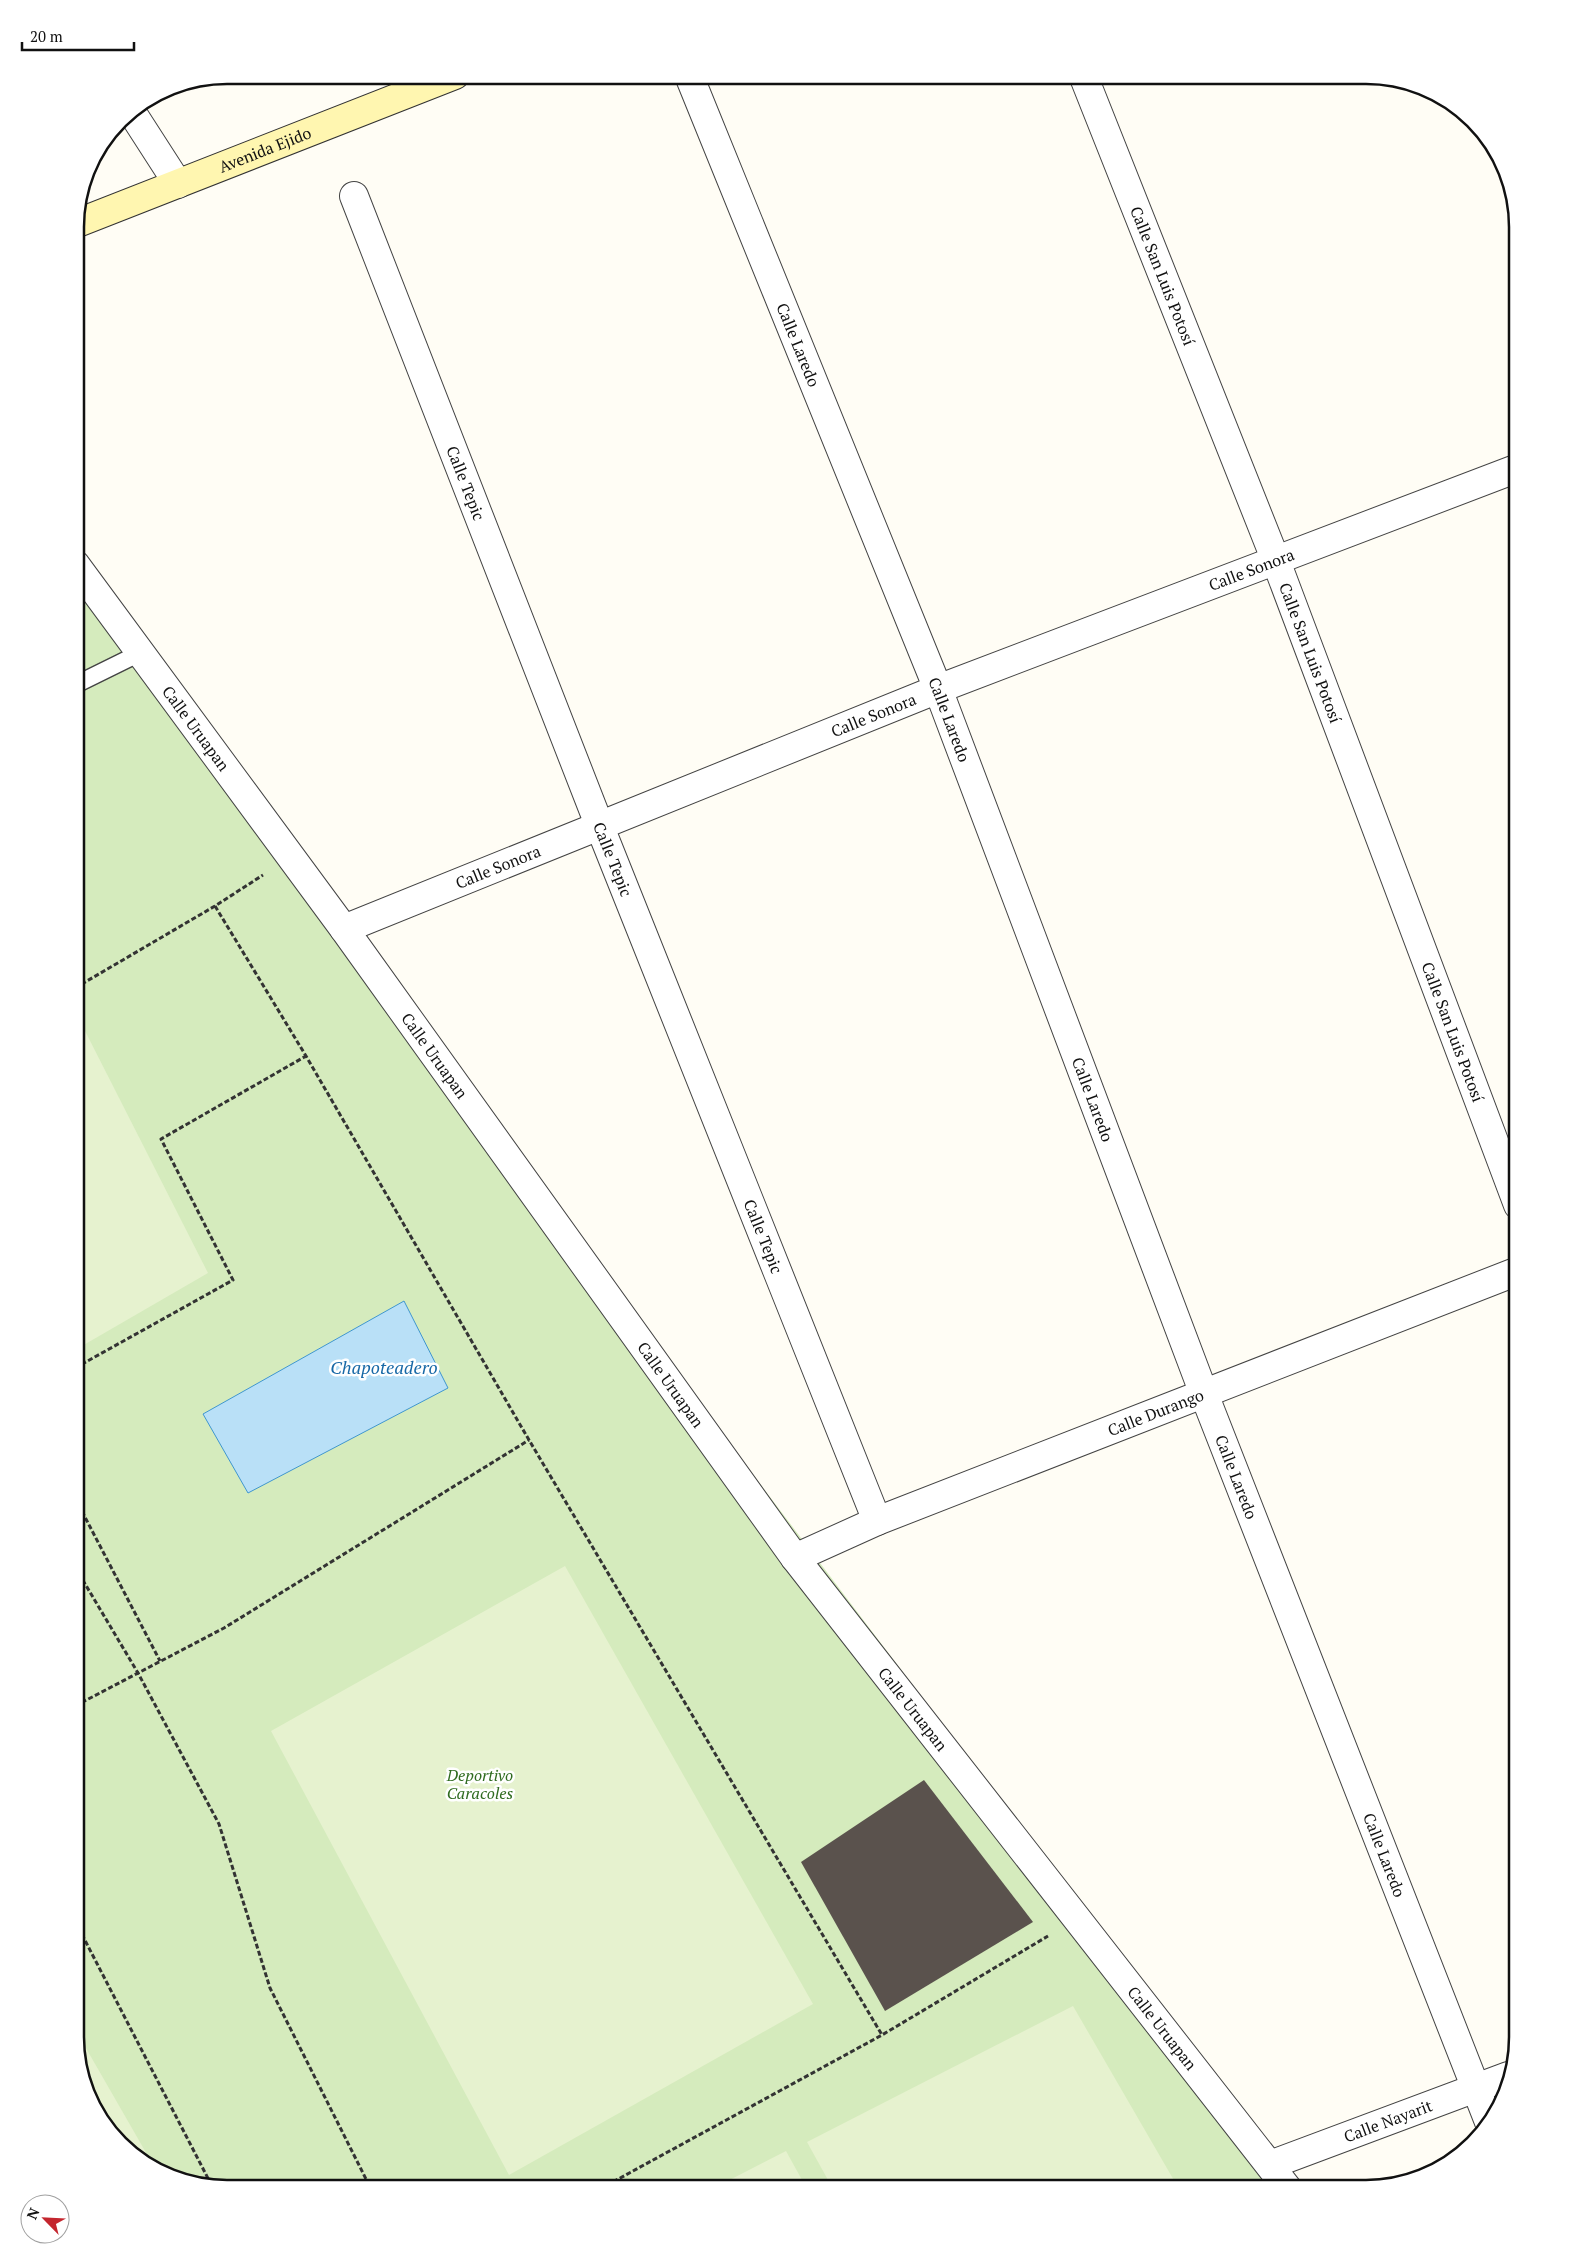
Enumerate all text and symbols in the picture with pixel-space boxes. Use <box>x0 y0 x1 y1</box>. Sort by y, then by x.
scale bar <box>22 20 135 52</box>
text: 20 m <box>30 26 63 46</box>
street label: Avenida Ejido <box>216 121 314 178</box>
street label: Calle San Luis Potosí <box>1125 203 1200 349</box>
street label: Calle Laredo <box>771 300 825 390</box>
street label: Calle Tepic <box>441 442 490 523</box>
street label: Calle Sonora <box>1205 543 1297 596</box>
street label: Calle San Luis Potosí <box>1274 580 1347 726</box>
street label: Calle Laredo <box>923 674 976 765</box>
street label: Calle Uruapan <box>157 681 235 776</box>
street label: Calle Sonora <box>828 688 919 742</box>
street label: Calle Tepic <box>588 819 638 900</box>
street label: Calle Sonora <box>452 840 544 894</box>
street label: Calle San Luis Potosí <box>1417 959 1489 1105</box>
street label: Calle Uruapan <box>396 1008 473 1103</box>
street label: Calle Laredo <box>1067 1054 1119 1145</box>
street label: Calle Tepic <box>739 1196 788 1277</box>
street label: Calle Uruapan <box>632 1337 709 1432</box>
water label: Chapoteadero <box>330 1355 438 1379</box>
street label: Calle Durango <box>1104 1384 1207 1441</box>
street label: Calle Laredo <box>1210 1432 1263 1522</box>
street label: Calle Uruapan <box>873 1662 953 1756</box>
park label: Deportivo Caracoles <box>446 1764 514 1804</box>
street label: Calle Laredo <box>1358 1810 1411 1901</box>
street label: Calle Uruapan <box>1123 1982 1202 2075</box>
street label: Calle Nayarit <box>1341 2094 1435 2147</box>
north arrow <box>20 2194 70 2244</box>
text: N <box>22 2204 44 2222</box>

